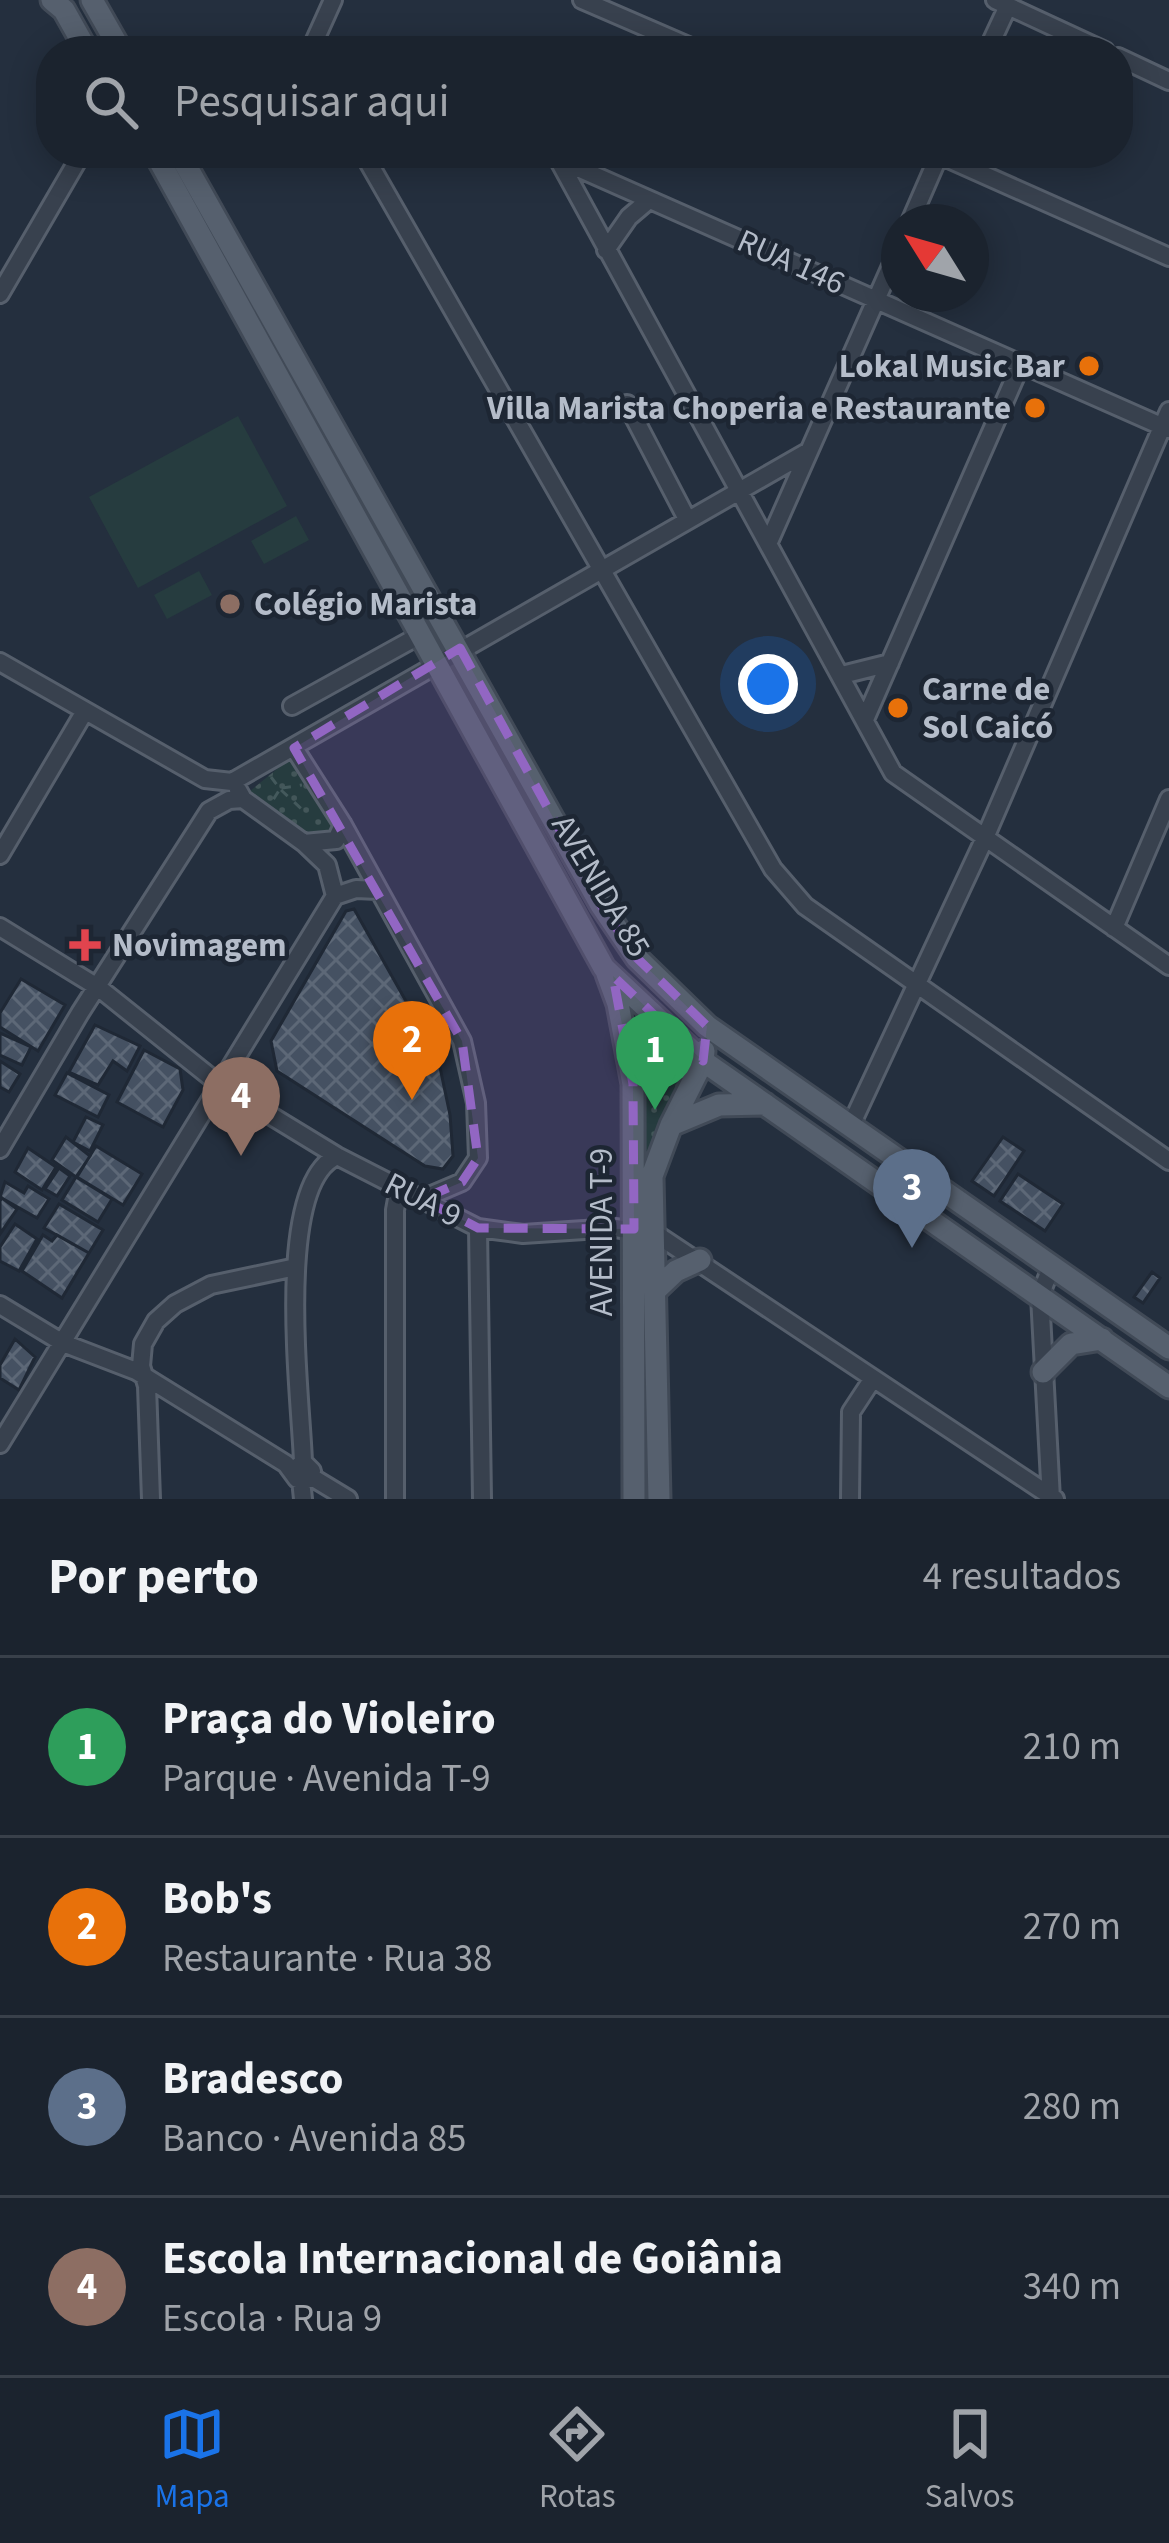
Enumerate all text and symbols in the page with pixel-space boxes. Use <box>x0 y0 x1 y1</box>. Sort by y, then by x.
search box <box>36 36 1133 168</box>
icon: search <box>78 69 144 135</box>
text: Pesquisar aqui <box>174 70 449 134</box>
north arrow <box>881 204 989 312</box>
street label: RUA 146 <box>730 218 852 306</box>
place label: Lokal Music Bar <box>839 343 1066 390</box>
marker: Lokal Music Bar <box>1076 353 1102 379</box>
place label: Villa Marista Choperia e Restaurante <box>486 385 1011 432</box>
marker: Villa Marista Choperia e Restaurante <box>1022 395 1048 421</box>
place label: Colégio Marista <box>254 581 477 628</box>
marker: Colégio Marista <box>217 591 243 617</box>
your location <box>738 654 798 714</box>
place label: Carne de Sol Caicó <box>922 666 1053 751</box>
marker: Carne de Sol Caicó <box>885 695 911 721</box>
street label: AVENIDA 85 <box>540 806 662 966</box>
place label: Novimagem <box>112 922 286 969</box>
marker: Novimagem <box>69 929 101 961</box>
pin: 2 <box>373 1001 451 1100</box>
pin: 1 <box>616 1011 694 1110</box>
pin: 4 <box>202 1057 280 1156</box>
street label: AVENIDA T-9 <box>578 1148 625 1316</box>
pin: 3 <box>873 1149 951 1248</box>
street label: RUA 9 <box>376 1161 470 1239</box>
text: Por perto <box>48 1541 259 1613</box>
text: 4 resultados <box>923 1549 1121 1605</box>
text: Praça do Violeiro <box>162 1687 496 1751</box>
text: 1 <box>77 1719 97 1775</box>
text: 210 m <box>1023 1719 1121 1775</box>
text: Parque · Avenida T-9 <box>162 1751 491 1807</box>
text: Bob's <box>162 1867 272 1931</box>
text: 2 <box>77 1899 97 1955</box>
text: 270 m <box>1023 1899 1121 1955</box>
text: Restaurante · Rua 38 <box>162 1931 492 1987</box>
text: Bradesco <box>162 2047 343 2111</box>
text: 3 <box>77 2079 97 2135</box>
text: 280 m <box>1023 2079 1121 2135</box>
text: Banco · Avenida 85 <box>162 2111 466 2167</box>
text: Escola Internacional de Goiânia <box>162 2227 783 2291</box>
text: 4 <box>77 2259 97 2315</box>
text: 340 m <box>1023 2259 1121 2315</box>
text: Escola · Rua 9 <box>162 2291 382 2347</box>
tab: Mapa <box>155 2401 230 2520</box>
tab: Rotas <box>539 2401 616 2520</box>
tab: Salvos <box>925 2401 1014 2520</box>

